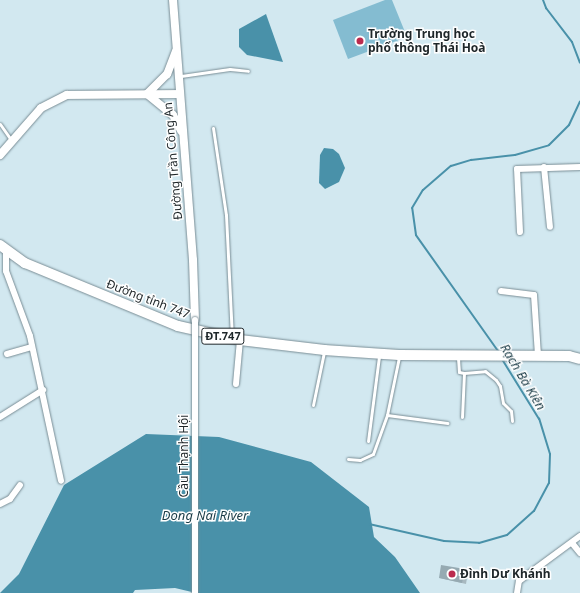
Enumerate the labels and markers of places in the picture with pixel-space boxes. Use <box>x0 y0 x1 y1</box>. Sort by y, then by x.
place label: Trường Trung học phổ thông Thái Hoà <box>368 27 486 55</box>
marker: Trường Trung học phổ thông Thái Hoà <box>355 36 365 46</box>
place label: Đình Dư Khánh <box>460 567 551 581</box>
marker: Đình Dư Khánh <box>447 569 457 579</box>

